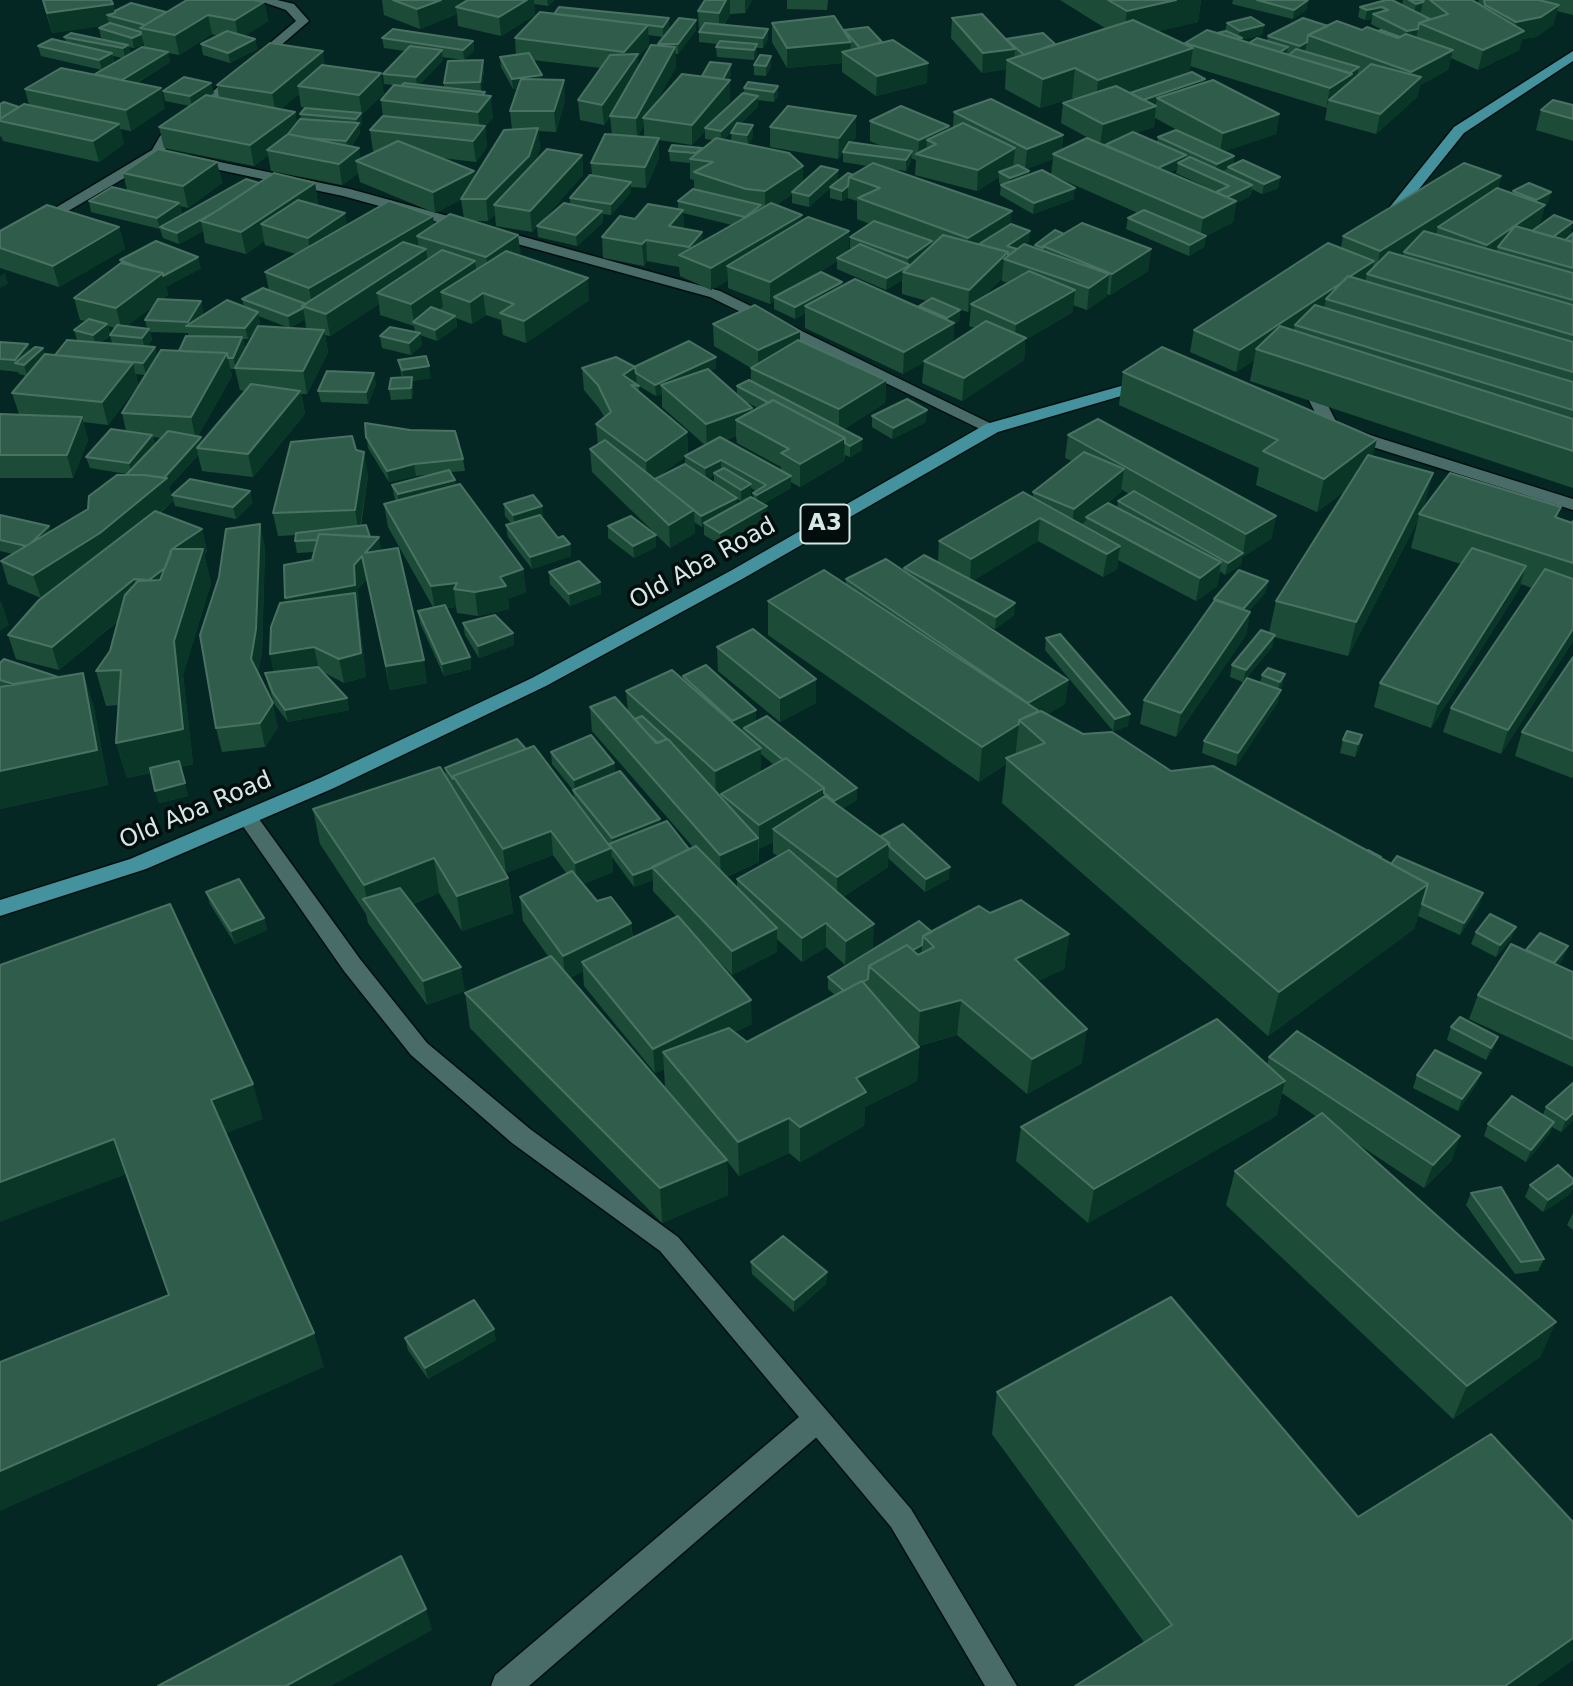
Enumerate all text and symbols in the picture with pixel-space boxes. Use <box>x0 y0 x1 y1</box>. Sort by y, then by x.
road number: A3 <box>800 504 850 544</box>
street label: Old Aba Road <box>625 512 781 616</box>
street label: Old Aba Road <box>116 766 276 856</box>

